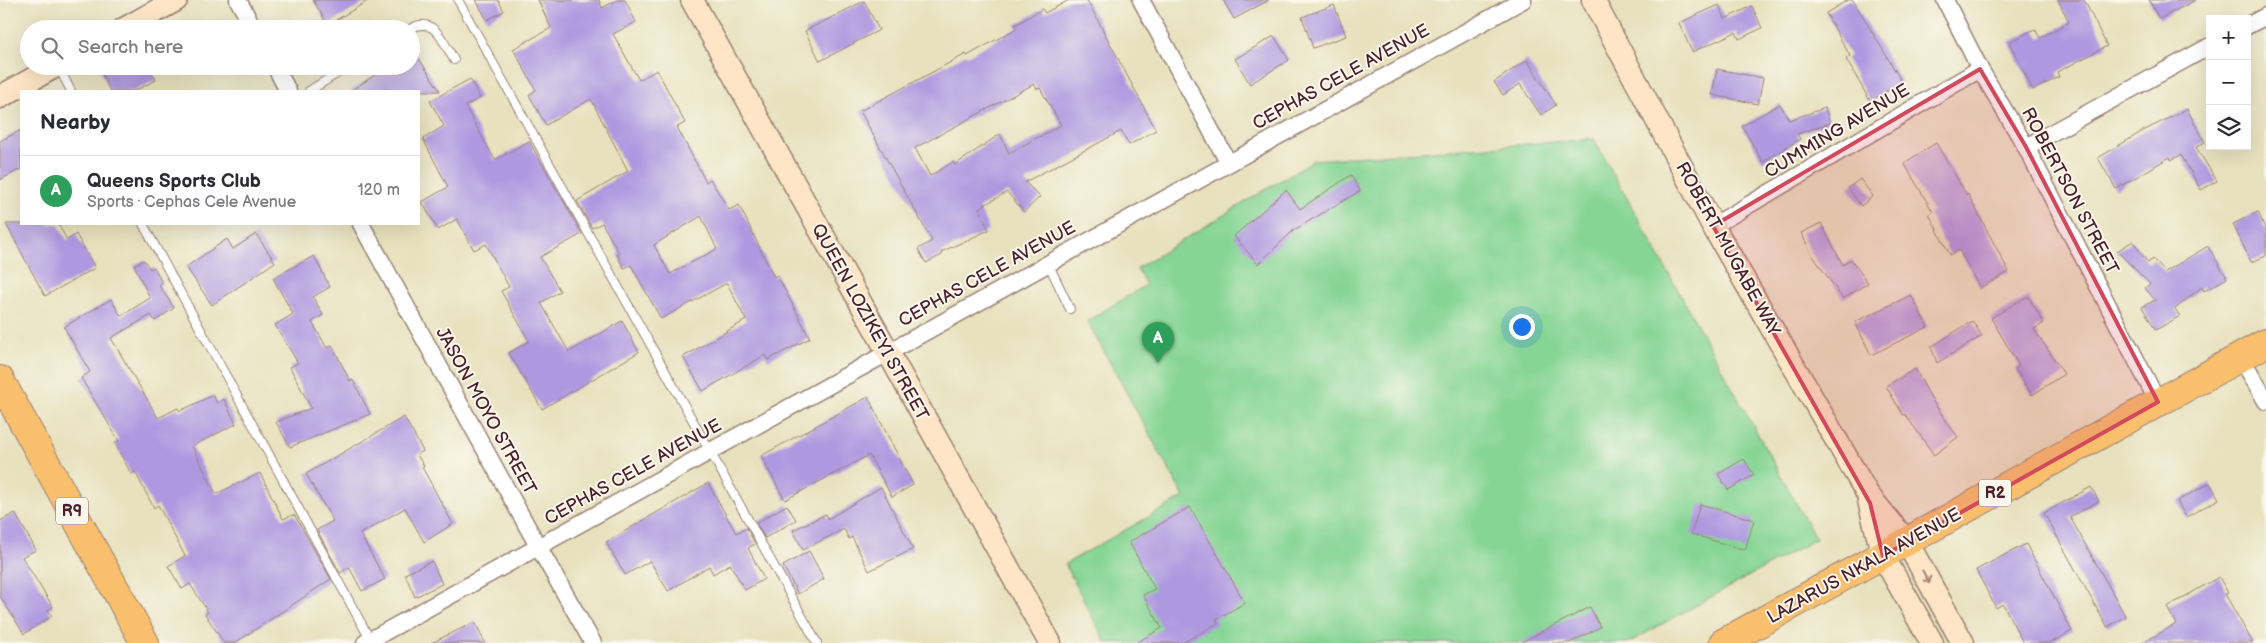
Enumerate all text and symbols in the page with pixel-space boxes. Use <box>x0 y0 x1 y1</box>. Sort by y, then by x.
map controls <box>2206 15 2251 150</box>
button: + <box>2206 15 2251 60</box>
search box <box>20 20 420 75</box>
street label: CEPHAS CELE AVENUE <box>1249 20 1433 134</box>
icon: search <box>38 34 66 62</box>
text: Search here <box>78 36 183 59</box>
button: − <box>2206 60 2251 105</box>
street label: CUMMING AVENUE <box>1761 79 1913 183</box>
street label: ROBERTSON STREET <box>2017 104 2123 278</box>
button: layers <box>2206 105 2251 150</box>
text: Nearby <box>40 110 110 135</box>
street label: ROBERT MUGABE WAY <box>1671 159 1785 340</box>
text: Queens Sports Club <box>87 170 261 193</box>
text: A <box>51 181 61 200</box>
text: 120 m <box>357 181 400 200</box>
text: Sports · Cephas Cele Avenue <box>87 193 296 212</box>
street label: CEPHAS CELE AVENUE <box>895 217 1079 331</box>
street label: QUEEN LOZIKEYI STREET <box>807 220 933 424</box>
your location <box>1509 314 1535 340</box>
pin: A <box>1142 322 1174 363</box>
street label: JASON MOYO STREET <box>431 324 541 498</box>
street label: CEPHAS CELE AVENUE <box>541 415 725 529</box>
road number: R2 <box>1979 479 2011 506</box>
road number: R9 <box>56 498 88 524</box>
street label: LAZARUS NKALA AVENUE <box>1763 504 1965 628</box>
one-way arrow <box>1921 569 1931 584</box>

